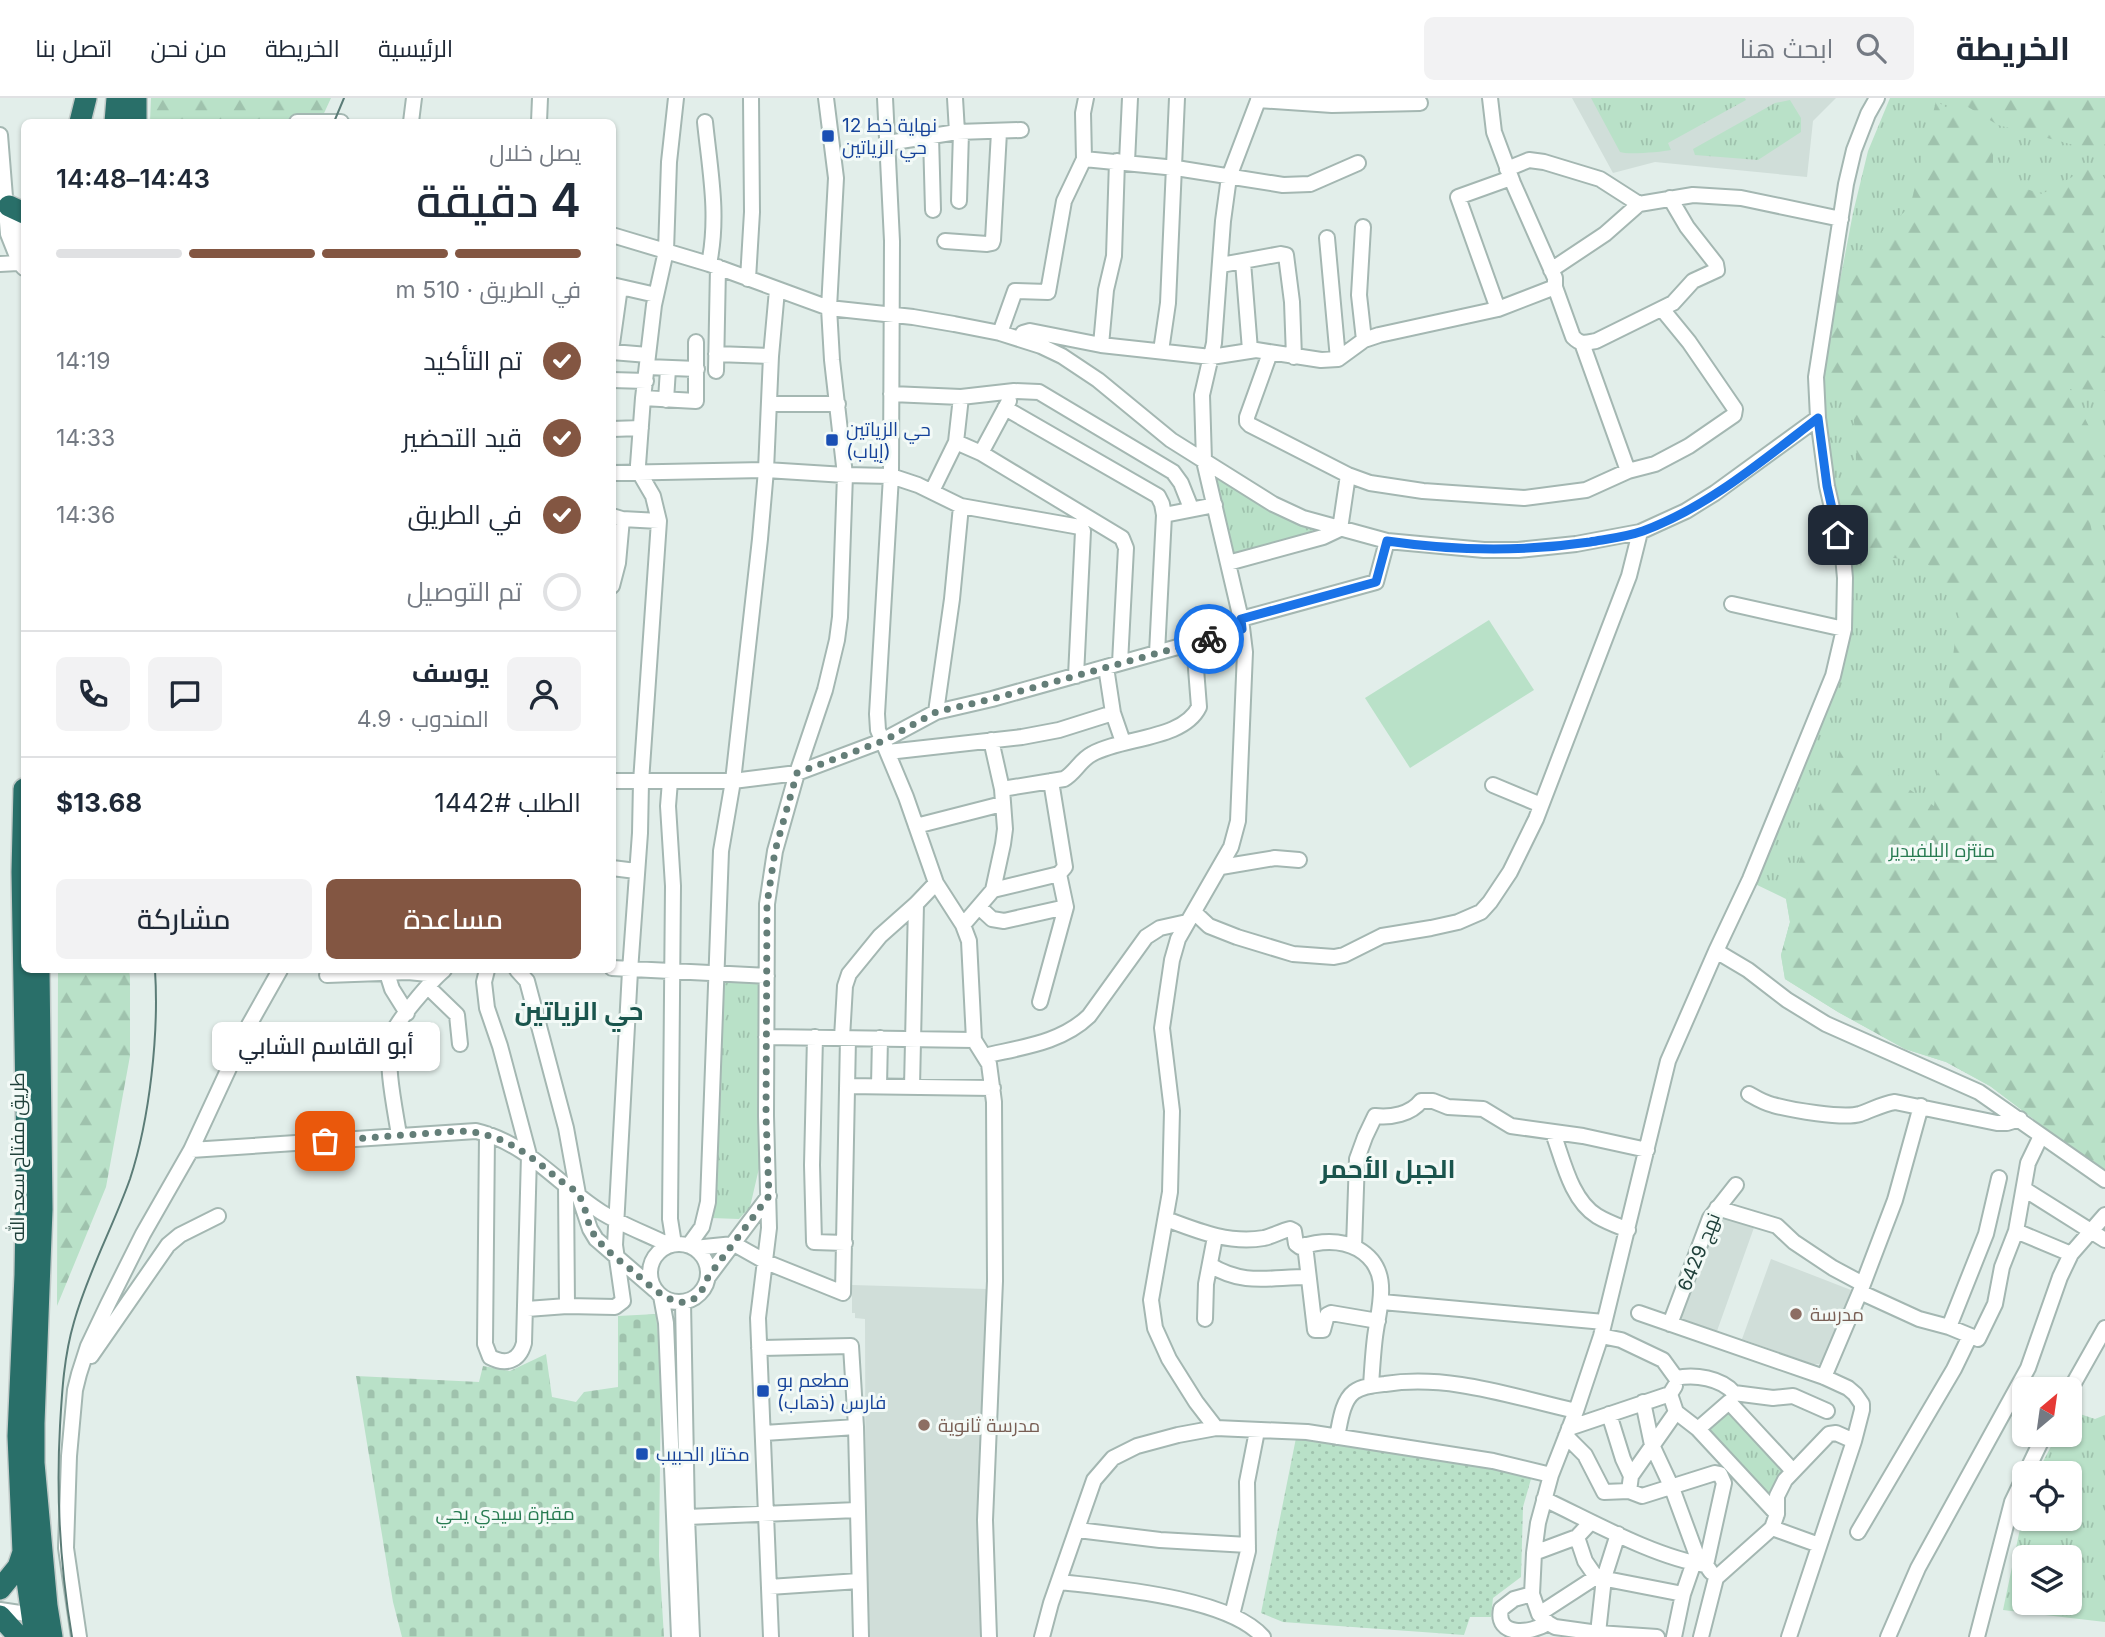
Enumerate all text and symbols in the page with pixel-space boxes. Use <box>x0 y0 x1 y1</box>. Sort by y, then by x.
search box <box>1424 17 1914 80</box>
text: الخريطة <box>1956 28 2070 68</box>
icon: search <box>1852 29 1890 67</box>
text: ابحث هنا <box>1739 33 1834 64</box>
text: اتصل بنا <box>35 34 112 63</box>
text: من نحن <box>150 34 227 63</box>
text: الخريطة <box>265 34 340 63</box>
text: الرئيسية <box>378 34 453 63</box>
place label: نهاية خط 12 حي الزياتين <box>842 114 937 162</box>
marker: نهاية خط 12 حي الزياتين <box>820 128 836 144</box>
text: يصل خلال <box>489 139 581 167</box>
text: 14:43–14:48 <box>56 163 210 194</box>
text: 4 دقيقة <box>416 172 581 228</box>
text: في الطريق · 510 m <box>396 276 581 304</box>
icon: check <box>543 342 581 380</box>
text: تم التأكيد <box>423 345 522 376</box>
text: 14:19 <box>56 347 110 375</box>
place label: حي الزياتين (إياب) <box>846 418 931 463</box>
icon: check <box>543 419 581 457</box>
text: قيد التحضير <box>402 422 522 453</box>
text: 14:33 <box>56 424 115 452</box>
marker: حي الزياتين (إياب) <box>824 432 840 448</box>
icon: check <box>543 496 581 534</box>
text: في الطريق <box>407 499 522 530</box>
text: 14:36 <box>56 501 115 529</box>
pin <box>1808 505 1868 565</box>
icon: home <box>1819 516 1857 554</box>
text: تم التوصيل <box>407 576 522 607</box>
courier <box>1174 604 1244 674</box>
icon: bike <box>1190 620 1228 658</box>
button: phone <box>56 657 130 731</box>
button: chat <box>148 657 222 731</box>
text: يوسف <box>412 657 489 688</box>
button: person <box>507 657 581 731</box>
text: المندوب · 4.9 <box>357 705 489 733</box>
text: $13.68 <box>56 787 142 818</box>
text: الطلب #1442 <box>434 787 581 818</box>
park label: منتزه البلفيدير <box>1888 839 1995 862</box>
button: مشاركة <box>56 879 312 959</box>
button: مساعدة <box>326 879 581 959</box>
district label: حي الزياتين <box>514 995 644 1032</box>
callout: أبو القاسم الشابي <box>211 1022 439 1071</box>
text: أبو القاسم الشابي <box>238 1032 414 1060</box>
street label: طريق مفتاح سعد الله <box>5 1072 31 1242</box>
pin <box>295 1111 355 1171</box>
icon: bag <box>306 1122 344 1160</box>
district label: الجبل الأحمر <box>1319 1153 1456 1185</box>
street label: نهج 6429 <box>1673 1210 1727 1295</box>
place label: مدرسة <box>1810 1303 1864 1326</box>
marker: مدرسة <box>1788 1306 1804 1322</box>
place label: مطعم بو فارس (ذهاب) <box>777 1369 886 1414</box>
north arrow <box>2012 1377 2082 1447</box>
map controls <box>2012 1377 2082 1615</box>
marker: مطعم بو فارس (ذهاب) <box>755 1383 771 1399</box>
place label: مدرسة ثانوية <box>938 1414 1040 1437</box>
marker: مدرسة ثانوية <box>916 1417 932 1433</box>
place label: مختار الحبيب <box>656 1443 750 1466</box>
marker: مختار الحبيب <box>634 1446 650 1462</box>
button: locate <box>2012 1461 2082 1531</box>
park label: مقبرة سيدي يحي <box>435 1502 575 1528</box>
button: layers <box>2012 1545 2082 1615</box>

